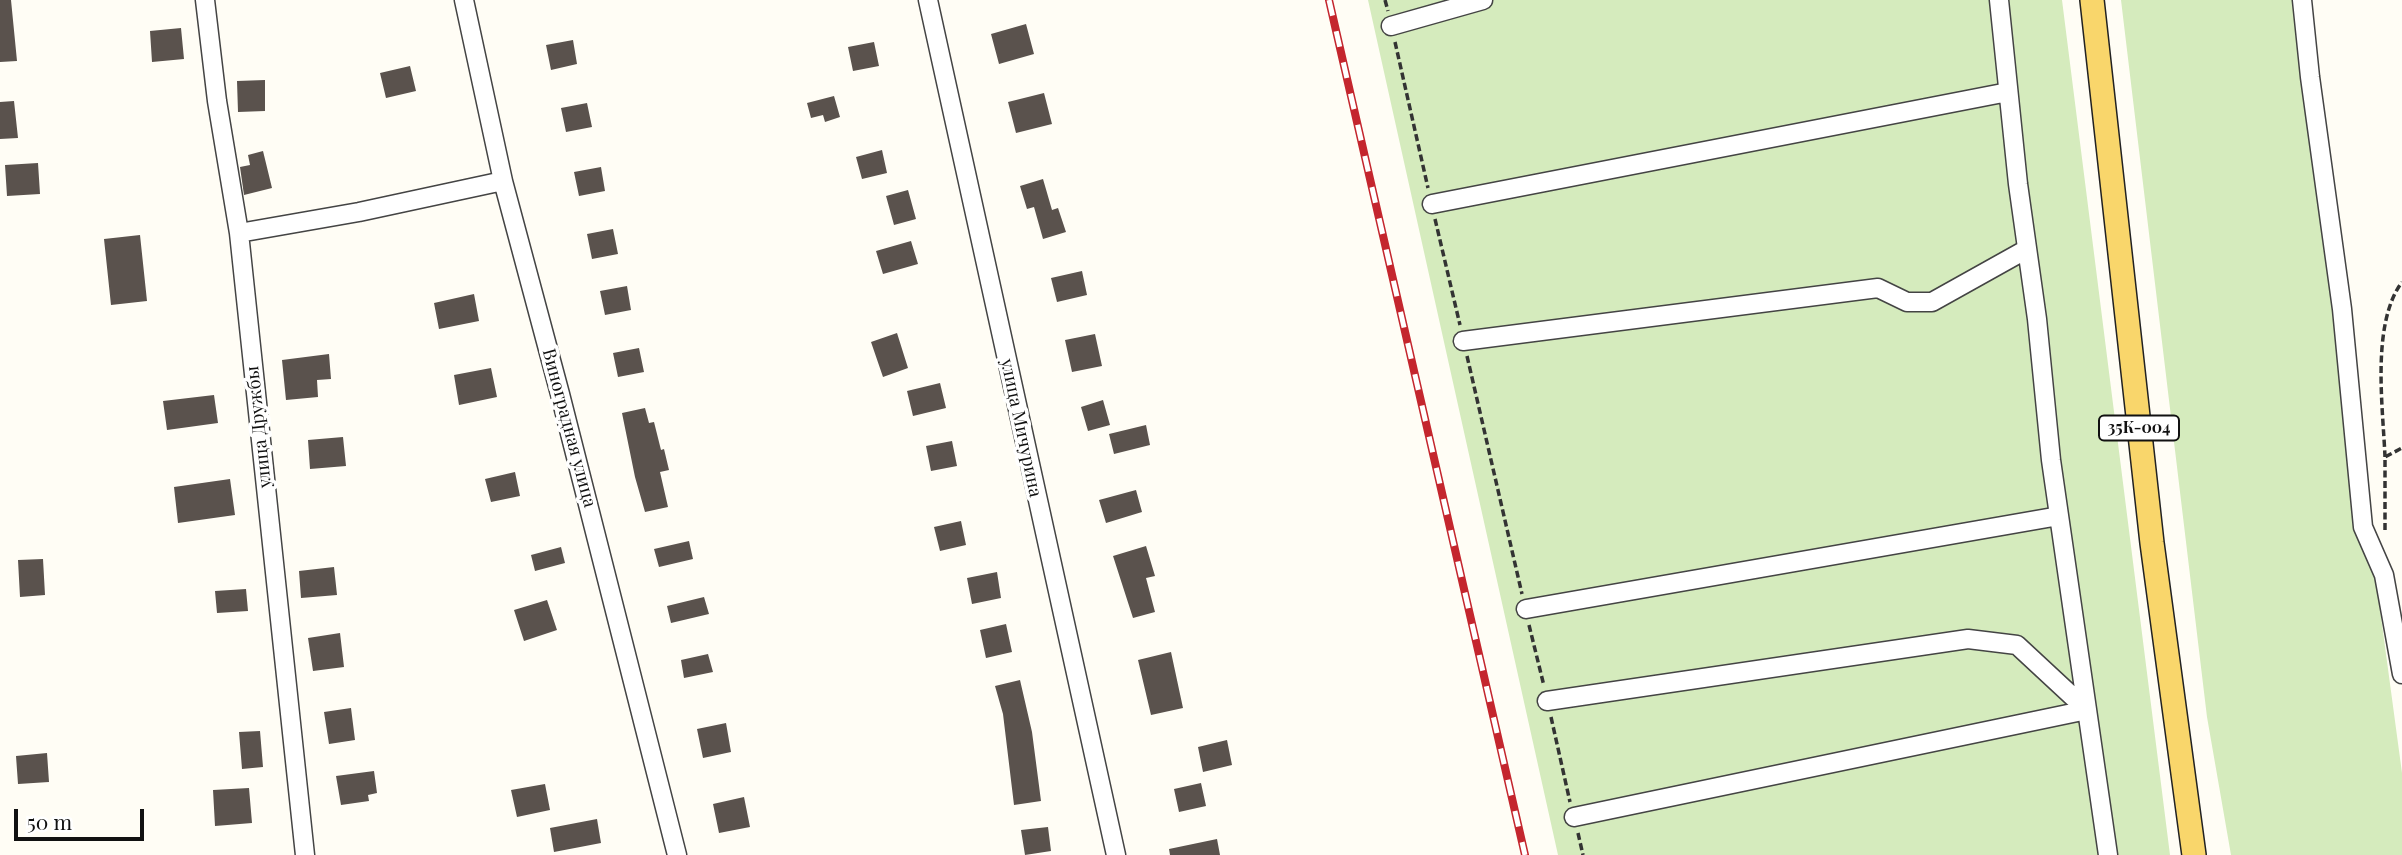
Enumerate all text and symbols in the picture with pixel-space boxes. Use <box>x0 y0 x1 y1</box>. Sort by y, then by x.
street label: Виноградная улица <box>537 346 601 510</box>
street label: улица Мичурина <box>996 357 1046 499</box>
street label: улица Дружбы <box>242 365 276 489</box>
road number: 35К-004 <box>2099 416 2179 440</box>
scale bar <box>18 796 147 840</box>
text: 50 m <box>27 807 72 835</box>

